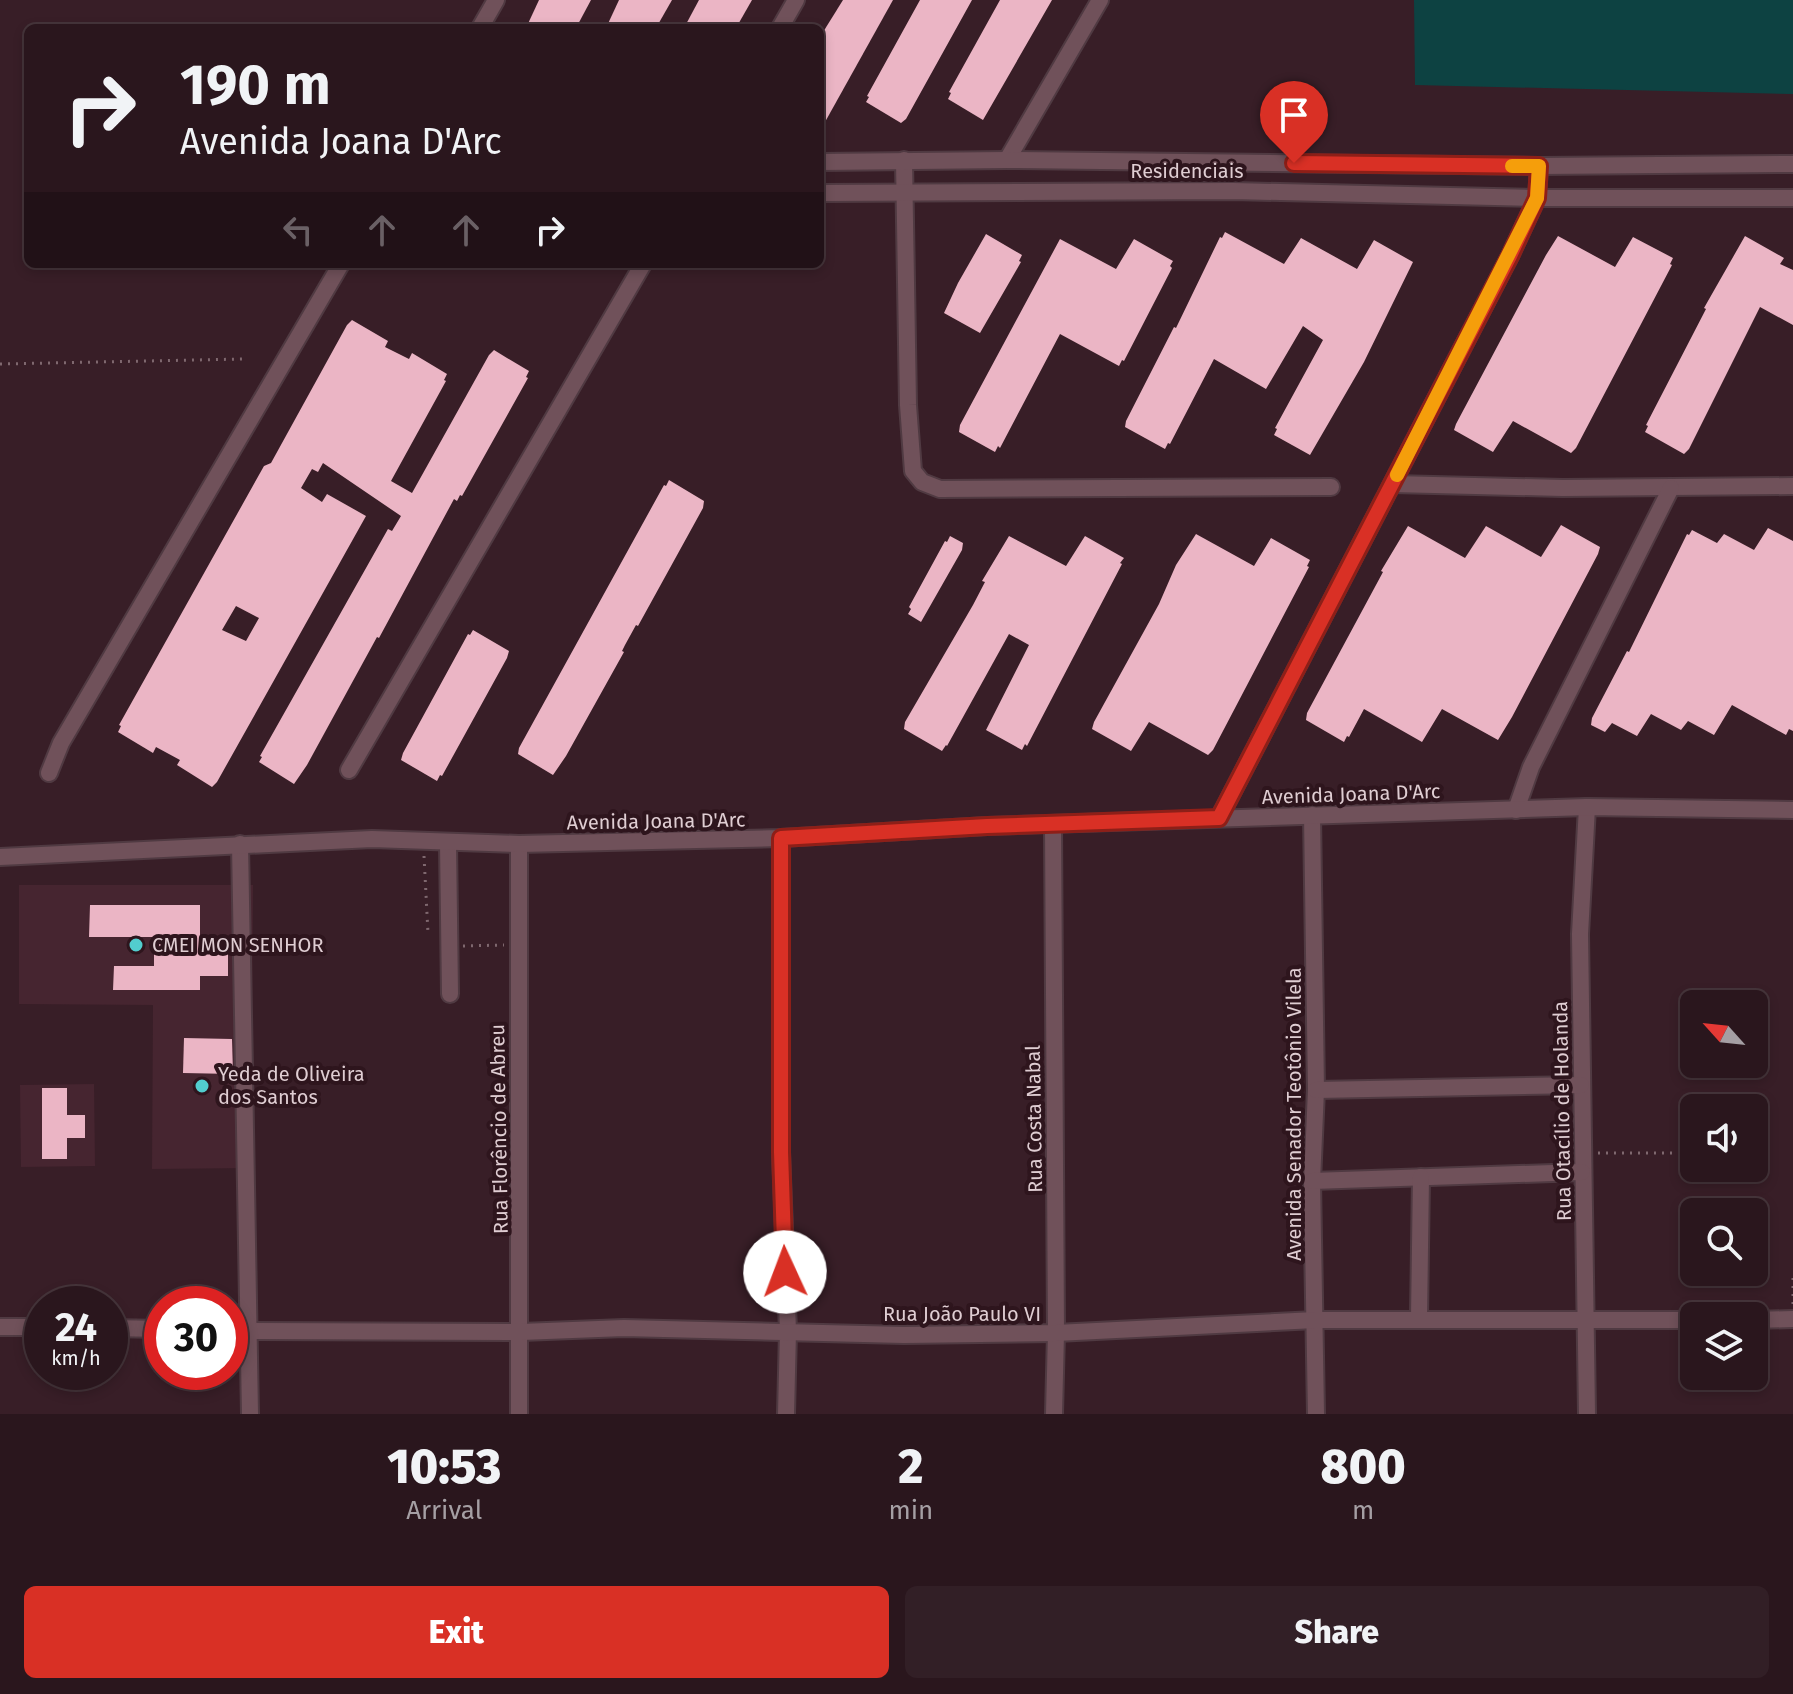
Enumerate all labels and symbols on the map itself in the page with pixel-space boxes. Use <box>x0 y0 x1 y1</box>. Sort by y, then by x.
pin <box>1260 81 1328 163</box>
street label: Residenciais <box>1130 159 1244 183</box>
street label: Avenida Joana D'Arc <box>1261 779 1441 809</box>
street label: Avenida Joana D'Arc <box>566 807 746 835</box>
place label: CMEI MON SENHOR <box>152 933 324 957</box>
marker: CMEI MON SENHOR <box>127 936 145 954</box>
street label: Avenida Senador Teotônio Vilela <box>1282 967 1306 1261</box>
north arrow <box>1680 990 1768 1078</box>
street label: Rua Otacílio de Holanda <box>1548 1001 1576 1221</box>
street label: Rua Florêncio de Abreu <box>485 1024 513 1234</box>
street label: Rua Costa Nabal <box>1021 1045 1047 1193</box>
place label: Yeda de Oliveira dos Santos <box>218 1062 365 1109</box>
marker: Yeda de Oliveira dos Santos <box>193 1077 211 1095</box>
position arrow <box>743 1230 827 1314</box>
speed limit sign: 30 <box>144 1286 248 1390</box>
street label: Rua João Paulo VI <box>883 1302 1041 1326</box>

